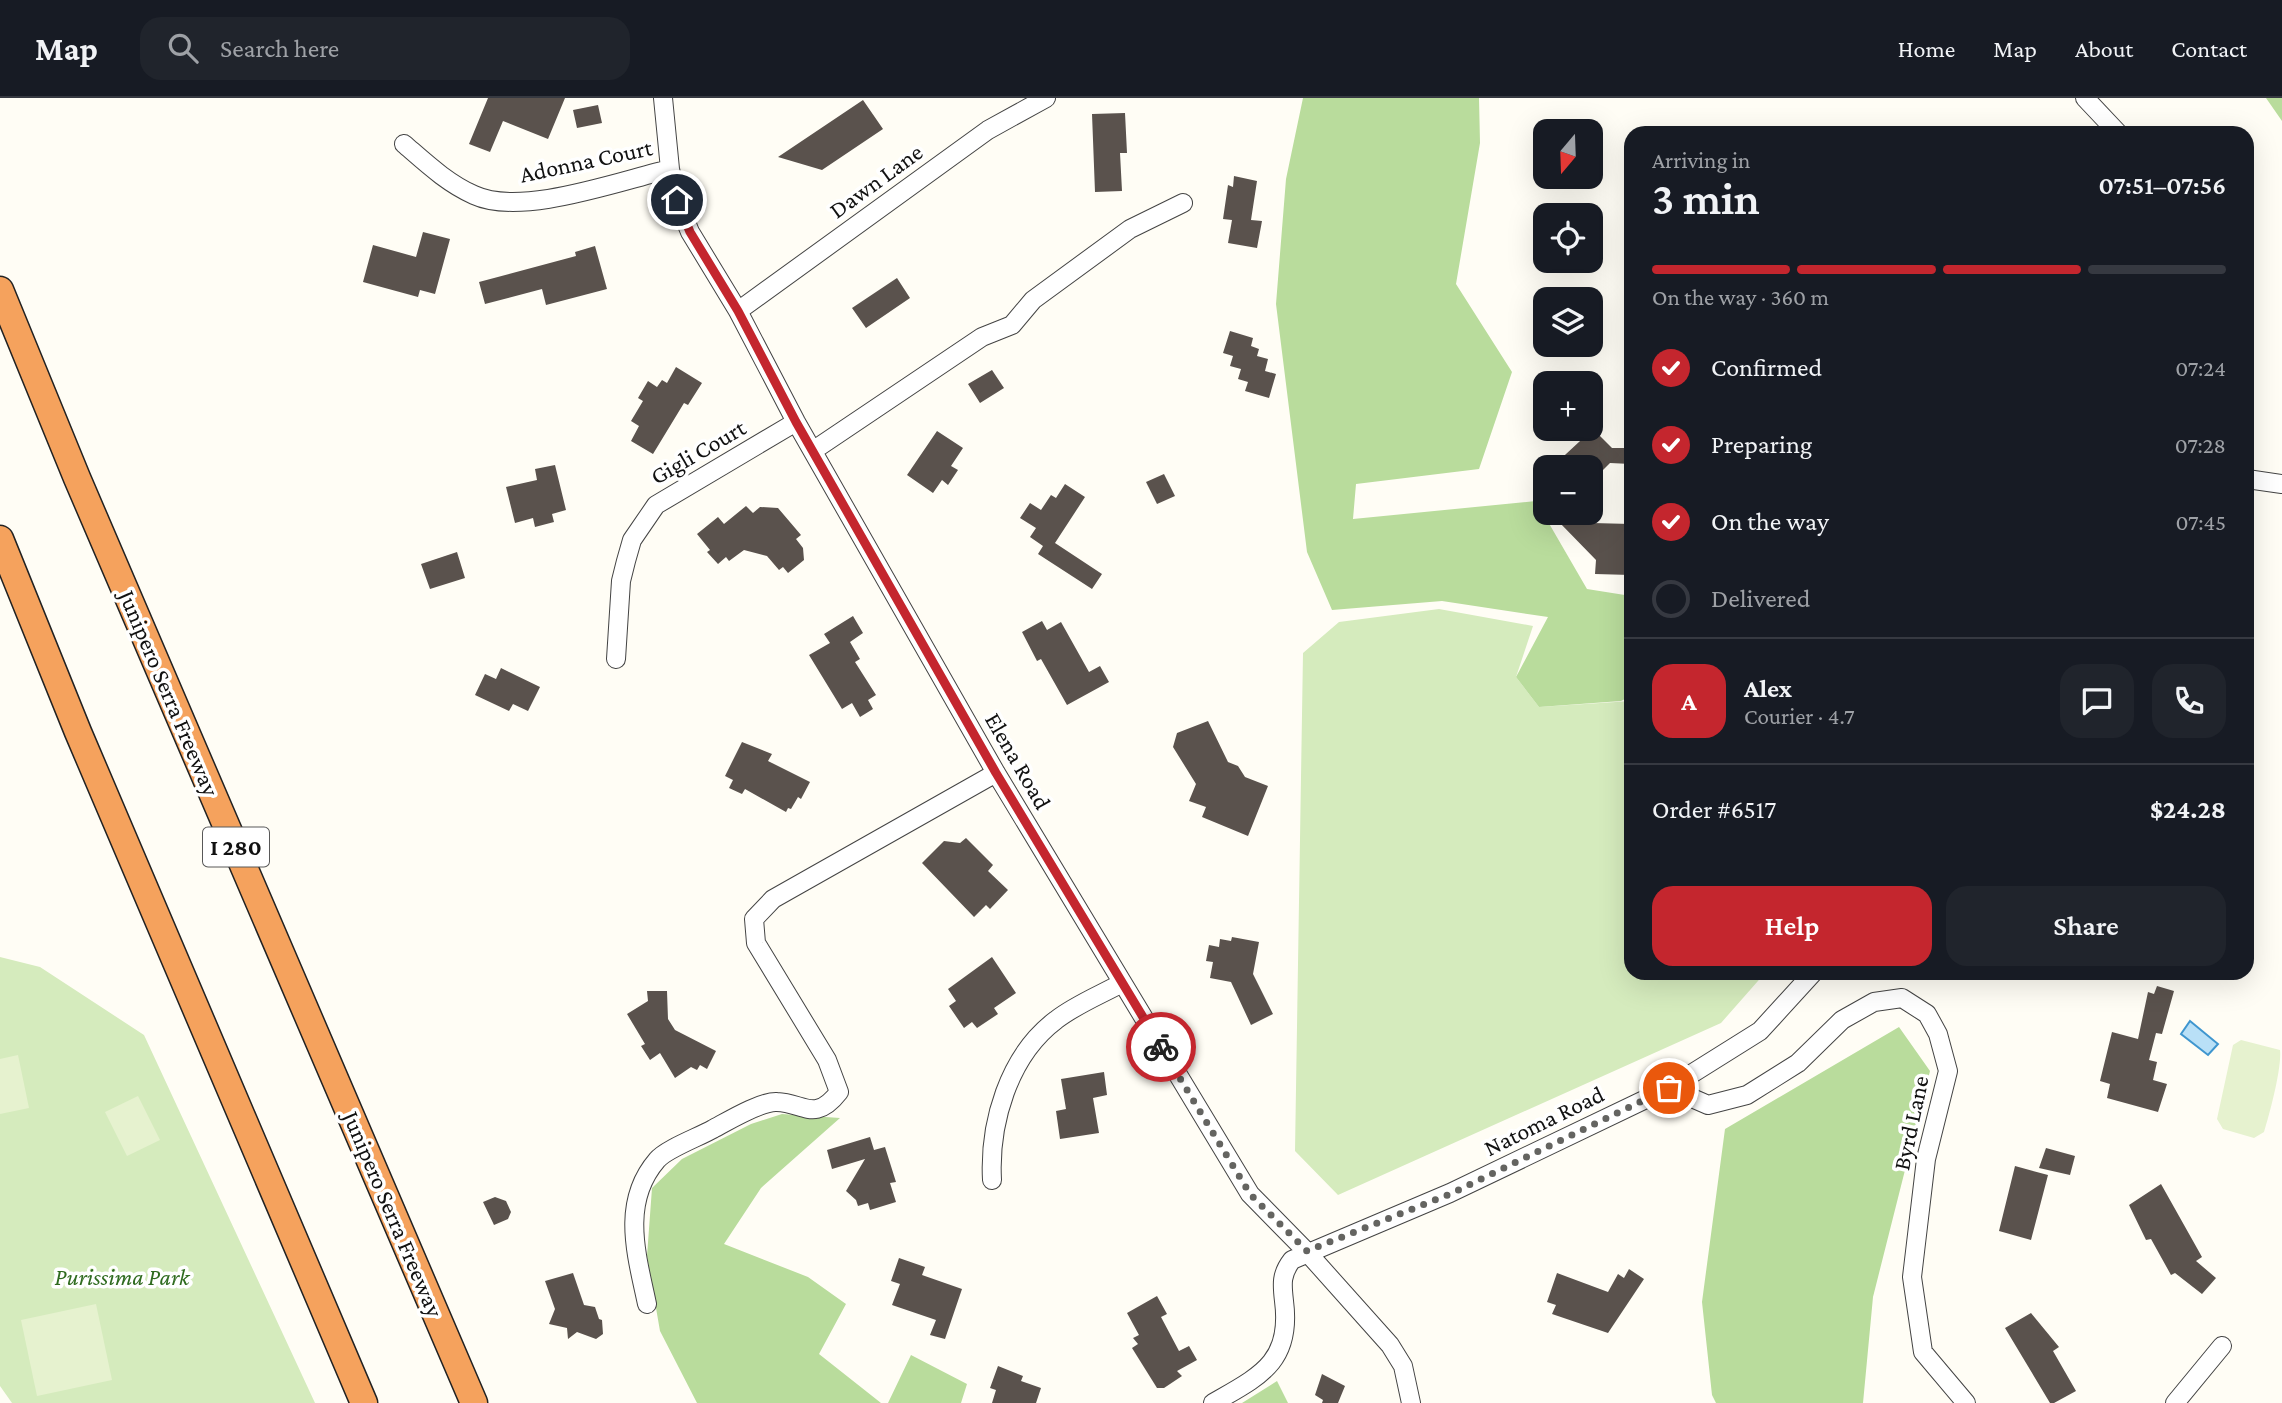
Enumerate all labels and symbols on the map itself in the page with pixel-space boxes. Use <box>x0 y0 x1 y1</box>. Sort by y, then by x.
north arrow <box>1533 119 1603 189</box>
street label: Adonna Court <box>517 133 656 188</box>
street label: Dawn Lane <box>824 138 928 223</box>
pin <box>647 170 707 230</box>
street label: Gigli Court <box>645 413 751 490</box>
street label: Junipero Serra Freeway <box>113 584 225 801</box>
street label: Elena Road <box>980 708 1057 814</box>
road number: I 280 <box>203 828 269 866</box>
courier <box>1126 1012 1196 1082</box>
pin <box>1639 1058 1699 1118</box>
street label: Byrd Lane <box>1887 1073 1934 1173</box>
street label: Natoma Road <box>1479 1080 1608 1161</box>
street label: Junipero Serra Freeway <box>337 1105 449 1322</box>
park label: Purissima Park <box>54 1263 191 1290</box>

